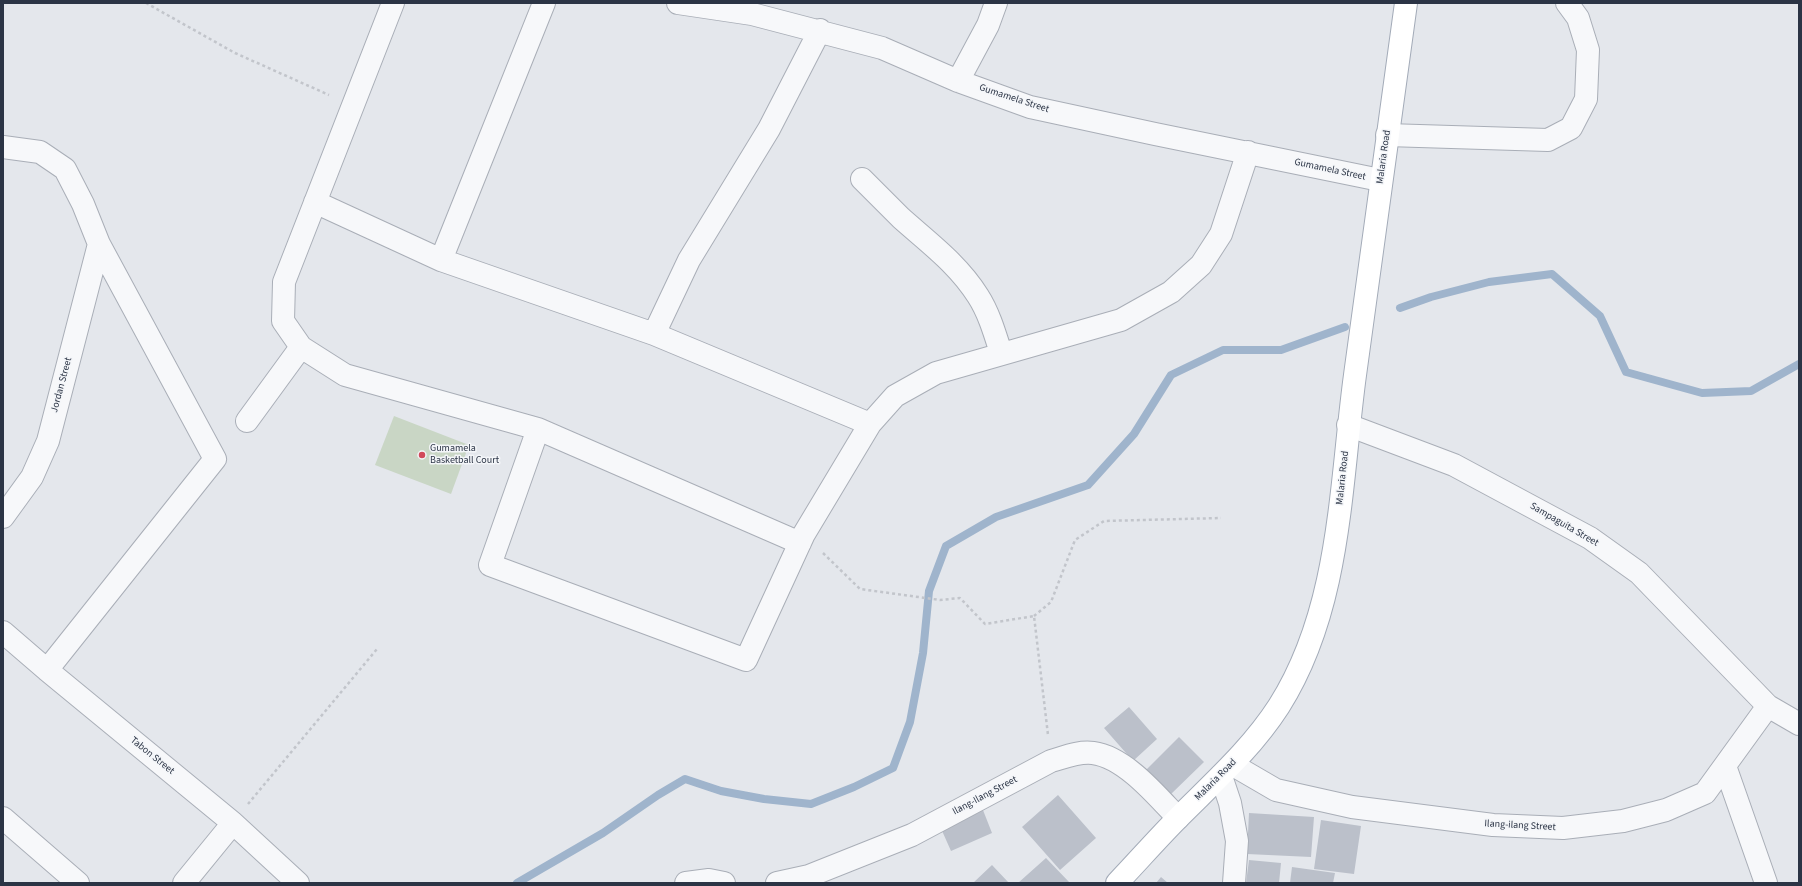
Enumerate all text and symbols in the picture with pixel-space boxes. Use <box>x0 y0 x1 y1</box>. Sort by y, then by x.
street label: Gumamela Street <box>978 82 1050 116</box>
street label: Malaria Road <box>1374 129 1394 185</box>
street label: Gumamela Street <box>1293 157 1367 183</box>
street label: Jordan Street <box>49 356 75 414</box>
place label: Gumamela Basketball Court <box>430 443 499 466</box>
marker: Gumamela Basketball Court <box>417 450 427 460</box>
street label: Malaria Road <box>1334 450 1352 506</box>
street label: Sampaguita Street <box>1528 500 1600 550</box>
street label: Tabon Street <box>128 735 176 777</box>
street label: Malaria Road <box>1193 757 1239 803</box>
street label: Ilang-Ilang Street <box>951 774 1019 818</box>
street label: Ilang-ilang Street <box>1484 818 1556 834</box>

